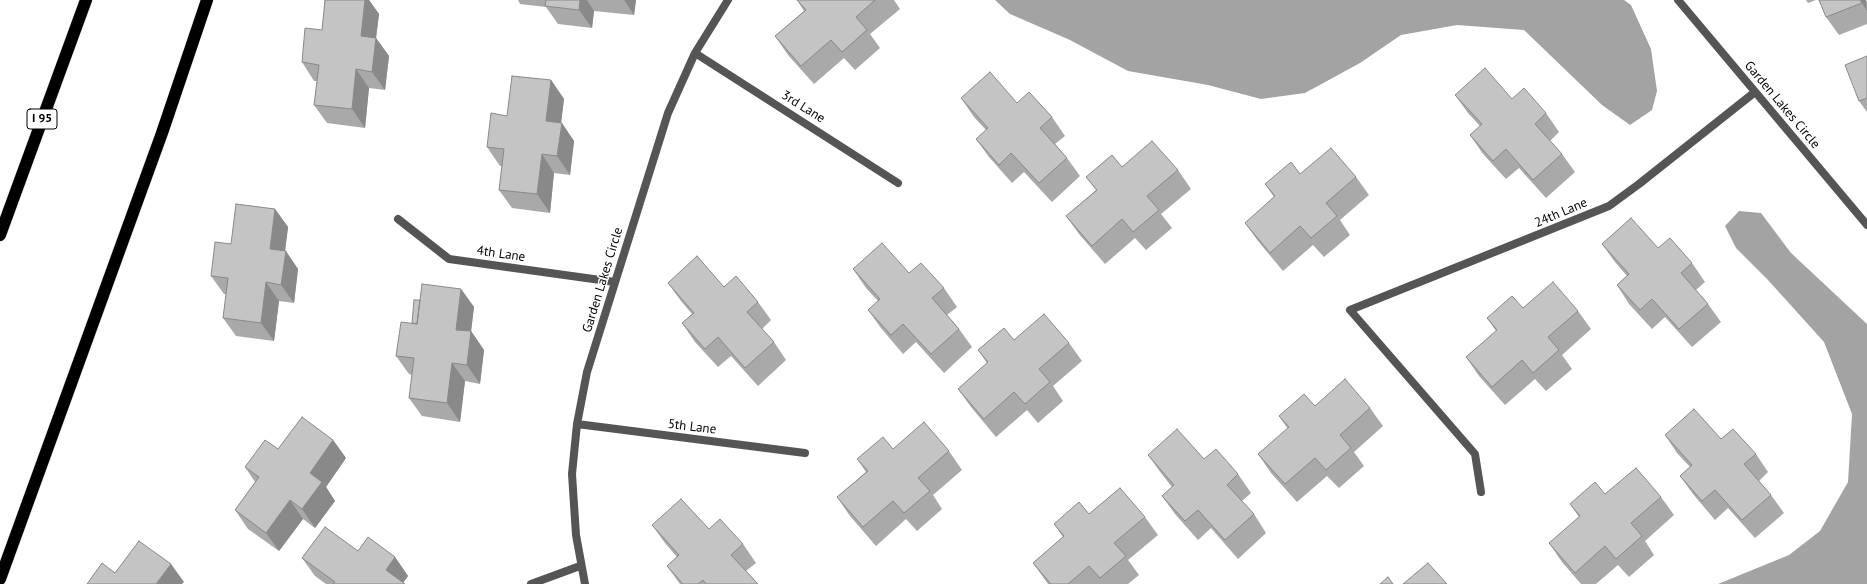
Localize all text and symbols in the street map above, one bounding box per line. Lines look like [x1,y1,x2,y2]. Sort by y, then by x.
street label: Garden Lakes Circle [1741,58,1823,152]
street label: 3rd Lane [778,88,828,126]
road number: I 95 [27,109,57,129]
street label: 24th Lane [1532,195,1590,231]
street label: Garden Lakes Circle [580,226,626,334]
street label: 4th Lane [476,243,526,265]
street label: 5th Lane [667,416,717,438]

